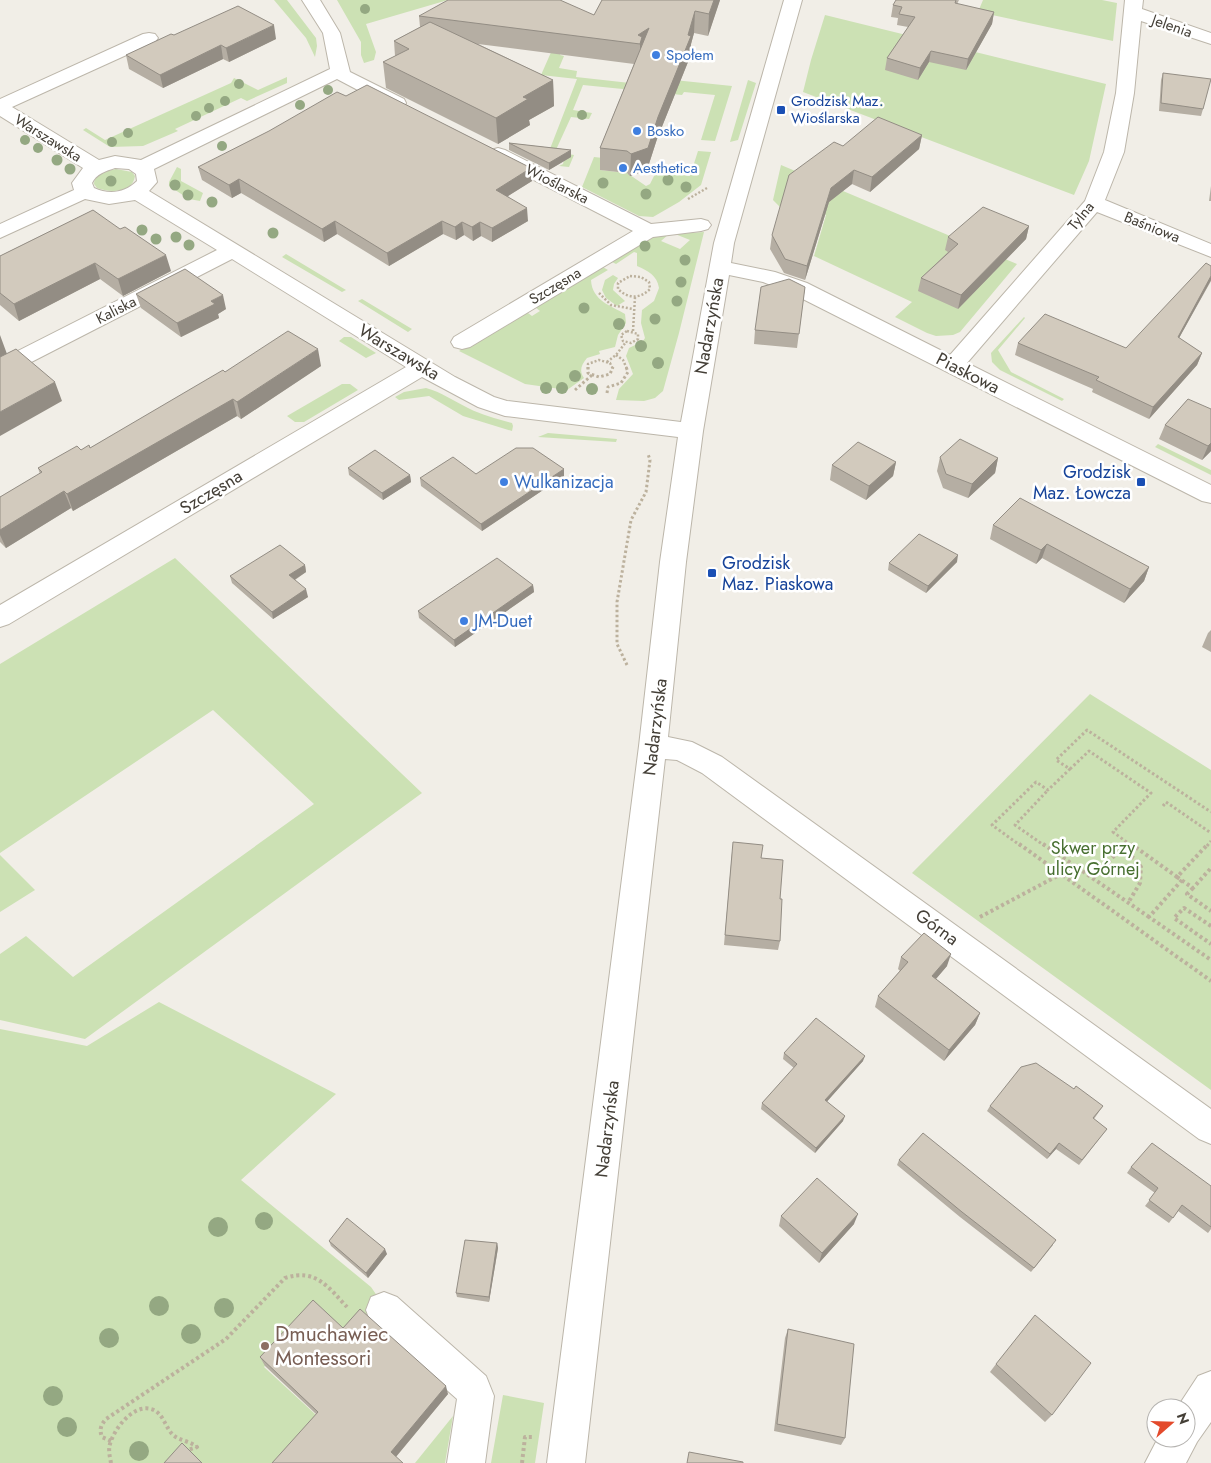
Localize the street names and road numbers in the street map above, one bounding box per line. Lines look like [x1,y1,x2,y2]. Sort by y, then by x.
street label: Jelenia [1147,8,1195,43]
street label: Warszawska [10,109,86,167]
street label: Wioślarska [521,159,593,209]
street label: Tylna [1062,197,1100,235]
street label: Baśniowa [1121,206,1183,248]
street label: Szczęsna [525,262,585,310]
street label: Nadarzyńska [688,275,730,377]
street label: Kaliska [92,290,140,330]
street label: Warszawska [353,317,445,387]
street label: Piaskowa [932,346,1004,400]
street label: Szczęsna [175,463,247,521]
street label: Nadarzyńska [636,677,674,777]
street label: Górna [910,902,964,952]
street label: Nadarzyńska [588,1079,626,1179]

